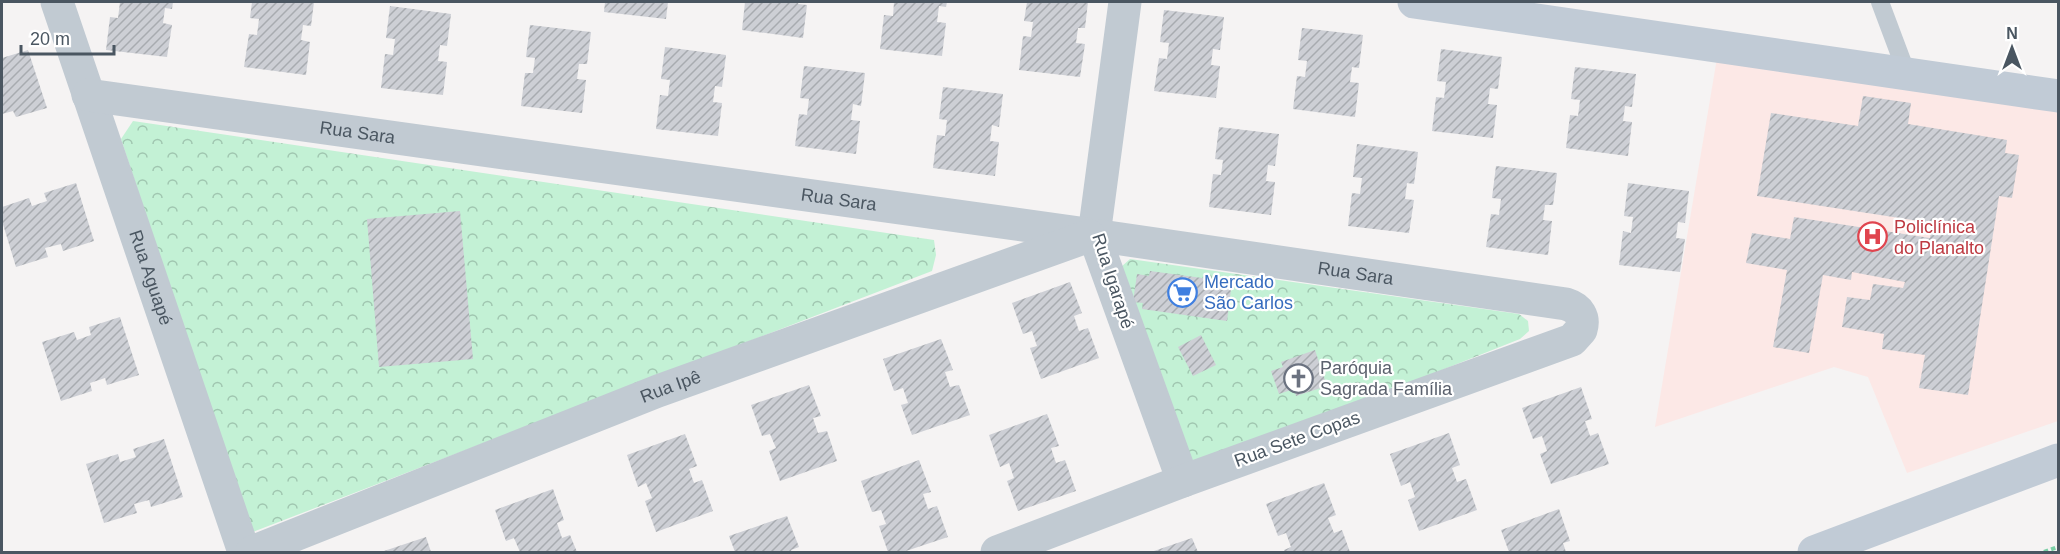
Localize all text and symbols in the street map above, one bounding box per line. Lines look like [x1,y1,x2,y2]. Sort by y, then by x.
scale bar [21,18,114,56]
north arrow [1982,18,2042,78]
text: N [2006,25,2018,42]
text: 20 m [30,29,70,49]
street label: Rua Sara [318,117,397,148]
street label: Rua Sara [800,184,879,215]
place label: Policlínica do Planalto [1894,217,1984,258]
hospital icon: Policlínica do Planalto [1857,221,1889,253]
street label: Rua Aguapé [125,227,176,328]
street label: Rua Igarapé [1088,231,1138,331]
street label: Rua Sara [1316,258,1396,289]
place label: Mercado São Carlos [1204,272,1293,313]
supermarket icon: Mercado São Carlos [1167,276,1199,308]
place label: Paróquia Sagrada Família [1320,358,1453,399]
church icon: Paróquia Sagrada Família [1283,362,1315,394]
street label: Rua Ipê [637,366,704,407]
street label: Rua Sete Copas [1232,407,1362,471]

